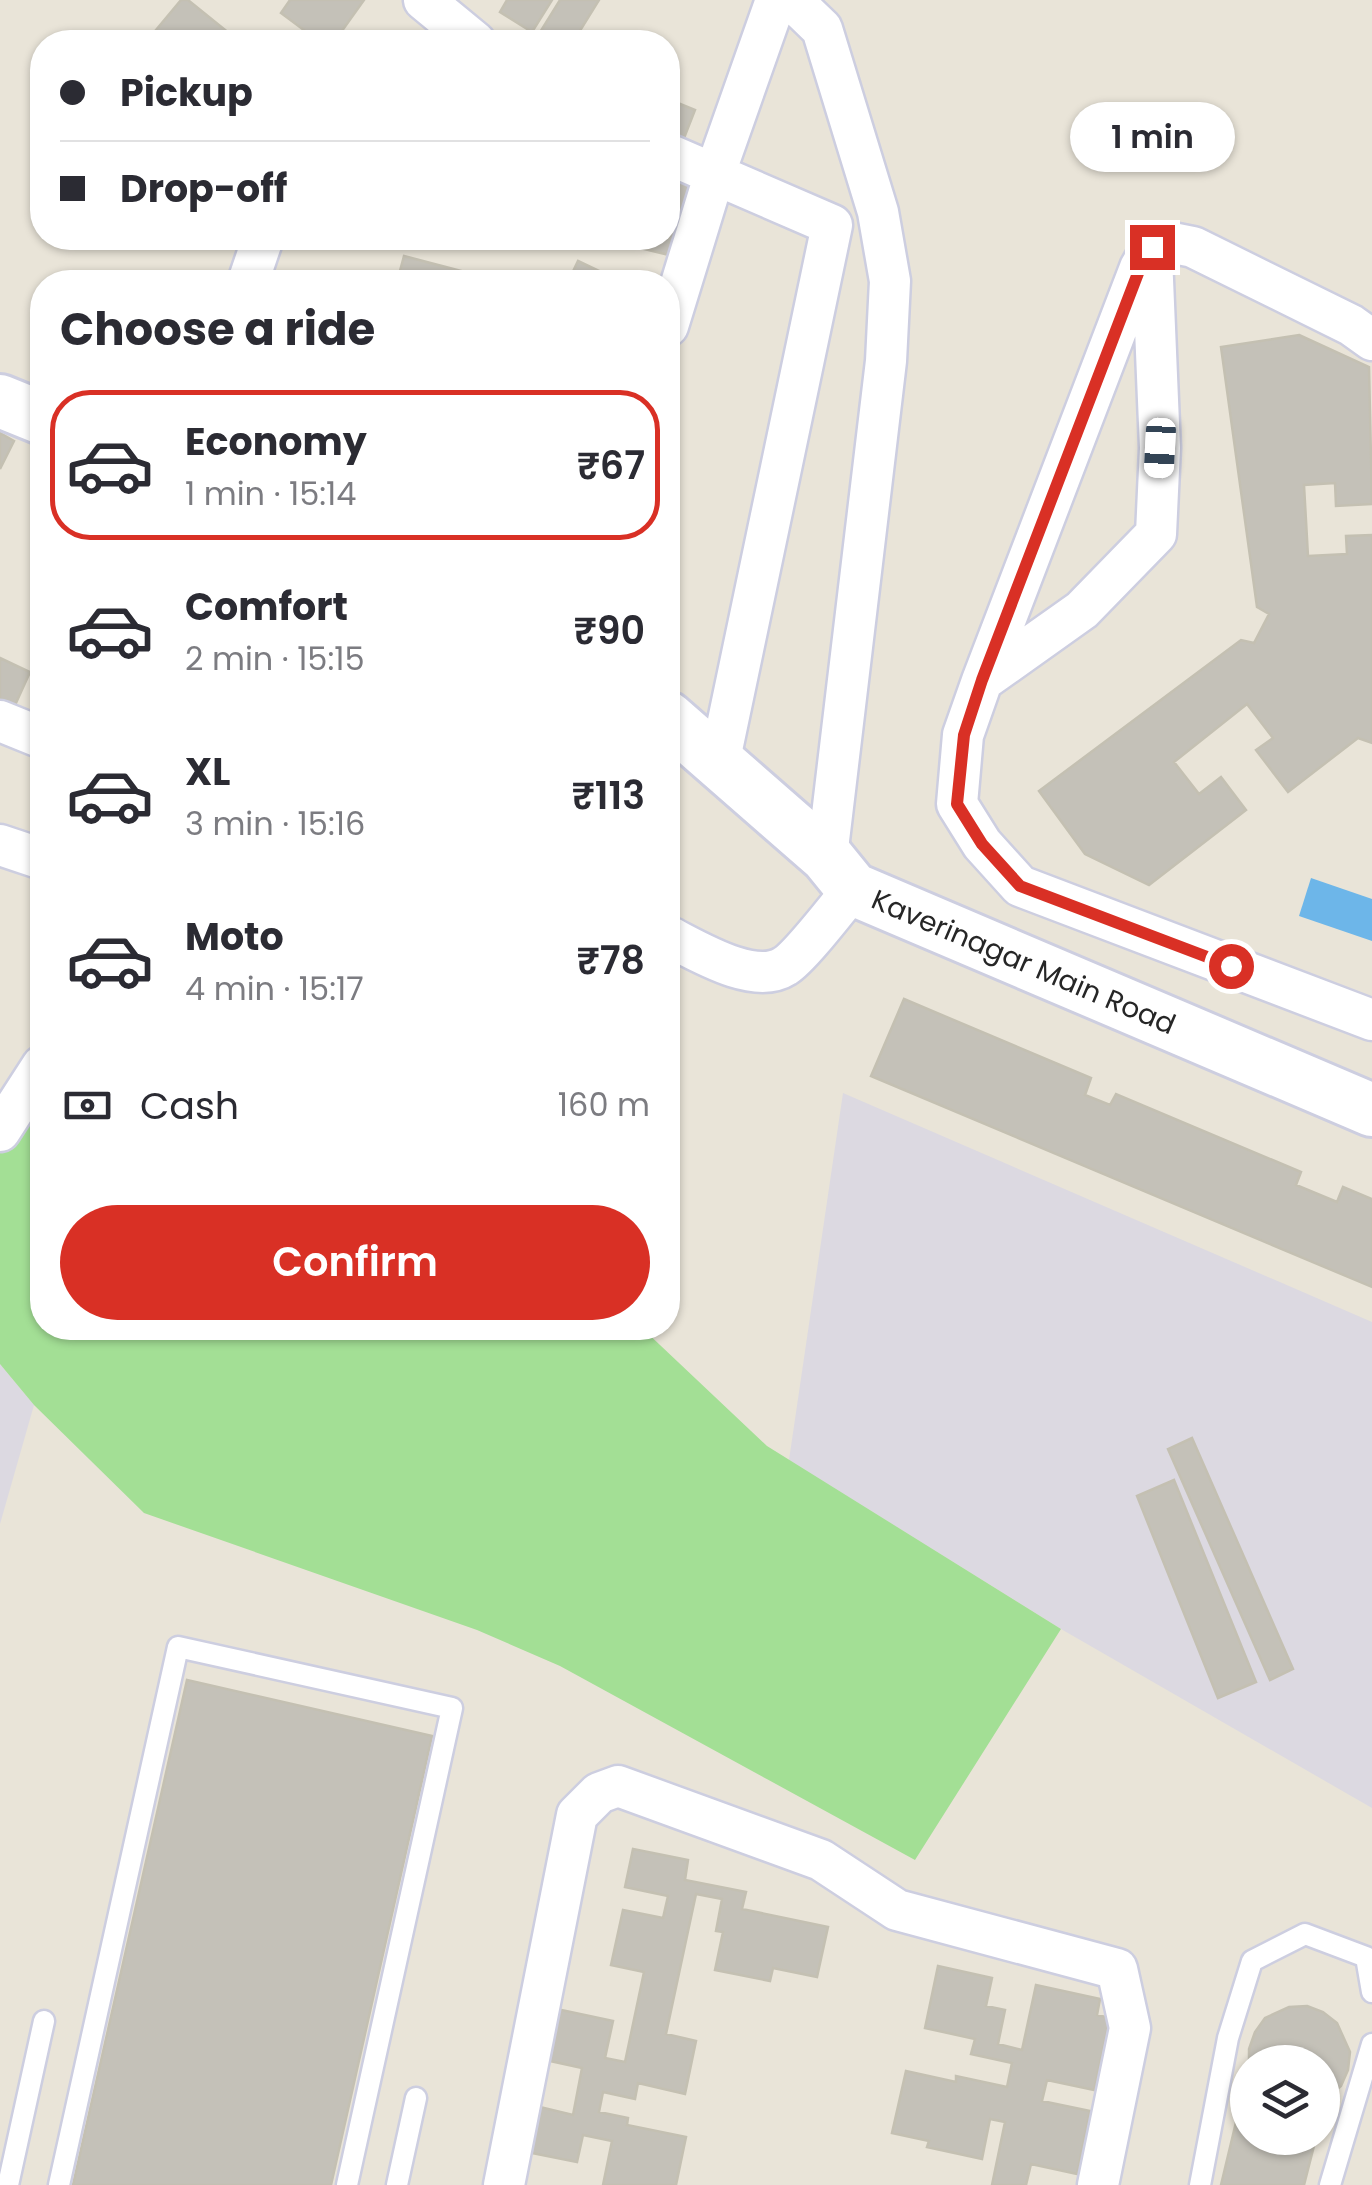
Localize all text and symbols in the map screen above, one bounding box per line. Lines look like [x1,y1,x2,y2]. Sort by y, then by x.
text: Pickup [120,66,253,119]
callout: 1 min [1070,102,1234,172]
text: 1 min [1111,114,1194,159]
text: Drop-off [120,162,288,215]
route end [1130,225,1175,270]
text: Choose a ride [60,298,375,361]
text: Economy [185,415,367,468]
car [1143,417,1177,479]
icon: car [65,420,155,510]
text: ₹67 [577,439,645,492]
text: 1 min · 15:14 [185,471,357,516]
text: Comfort [185,580,348,633]
icon: car [65,585,155,675]
text: ₹90 [573,604,645,657]
text: 2 min · 15:15 [185,636,365,681]
text: XL [185,745,230,798]
icon: car [65,750,155,840]
text: ₹113 [572,769,645,822]
text: 3 min · 15:16 [185,801,365,846]
street label: Kaverinagar Main Road [865,880,1182,1044]
text: Moto [185,910,284,963]
icon: car [65,915,155,1005]
text: ₹78 [577,934,645,987]
route start [1209,944,1254,989]
text: 4 min · 15:17 [185,966,364,1011]
icon: cash [60,1078,115,1133]
text: Cash [140,1079,239,1132]
text: 160 m [558,1082,650,1127]
button: Confirm [60,1205,650,1320]
map controls [1230,2045,1340,2155]
button: layers [1230,2045,1340,2155]

